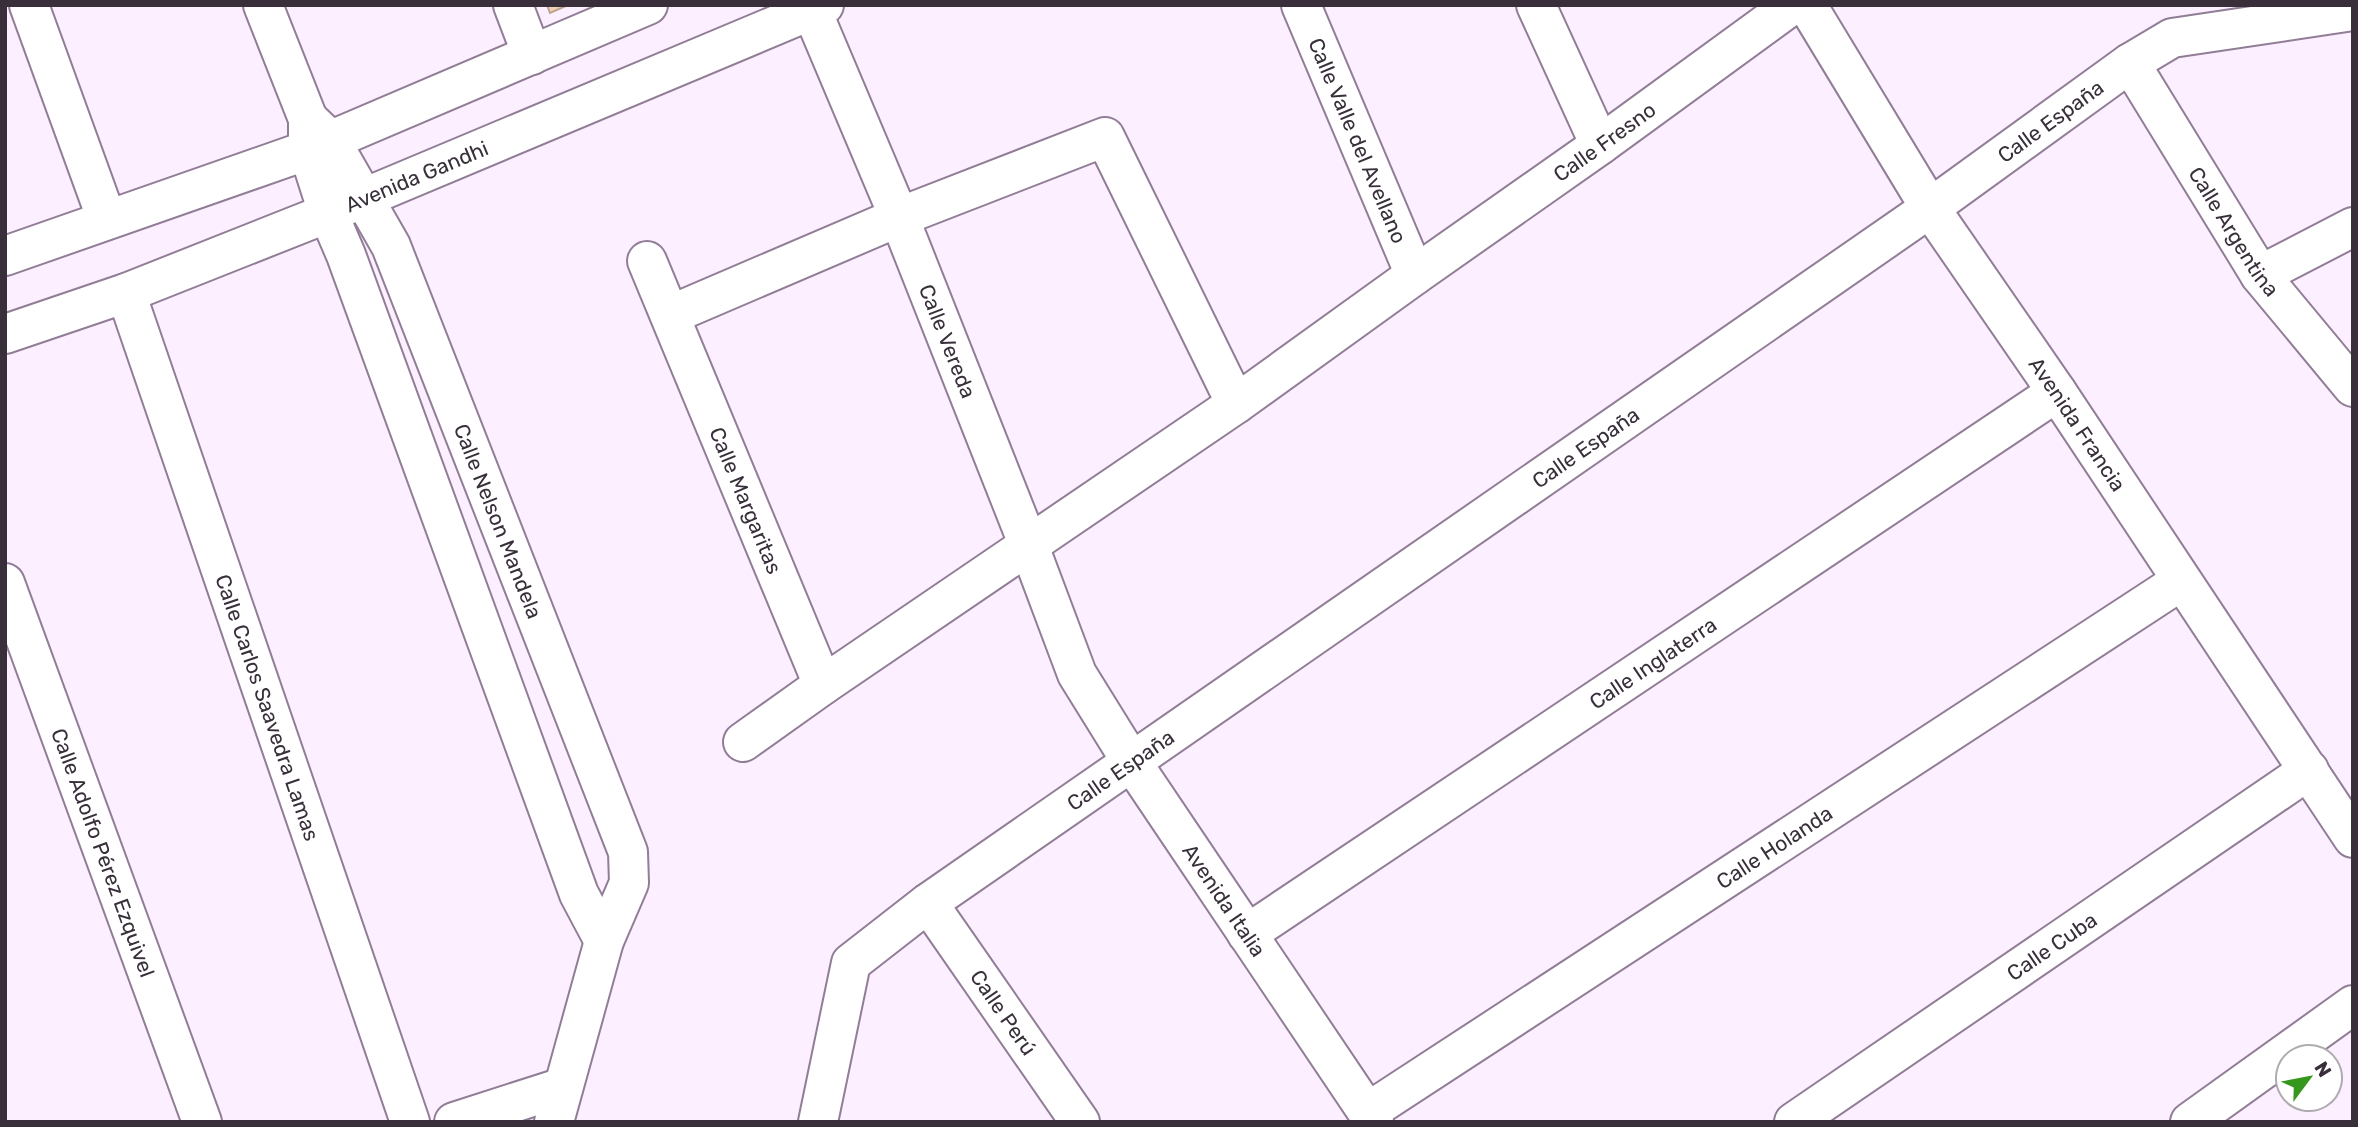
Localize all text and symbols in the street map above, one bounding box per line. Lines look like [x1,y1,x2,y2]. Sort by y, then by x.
street label: Calle Valle del Avellano [1304,34,1413,247]
street label: Calle España [1992,74,2108,168]
street label: Calle Fresno [1548,96,1660,187]
street label: Avenida Gandhi [341,135,492,217]
street label: Calle Argentina [2184,162,2285,301]
street label: Calle Vereda [914,281,982,402]
street label: Avenida Francia [2024,352,2132,496]
street label: Calle España [1527,401,1644,493]
street label: Calle Nelson Mandela [449,420,548,622]
street label: Calle Margaritas [705,423,788,577]
street label: Calle Carlos Saavedra Lamas [211,571,325,844]
street label: Calle Inglaterra [1584,611,1721,714]
street label: Calle España [1062,724,1179,815]
street label: Calle Adolfo Pérez Ezquivel [47,725,160,980]
street label: Calle Holanda [1711,800,1837,894]
street label: Avenida Italia [1178,839,1271,961]
street label: Calle Cuba [2002,906,2101,985]
street label: Calle Perú [965,965,1042,1060]
north arrow [2274,1043,2344,1113]
text: N [2310,1057,2336,1081]

